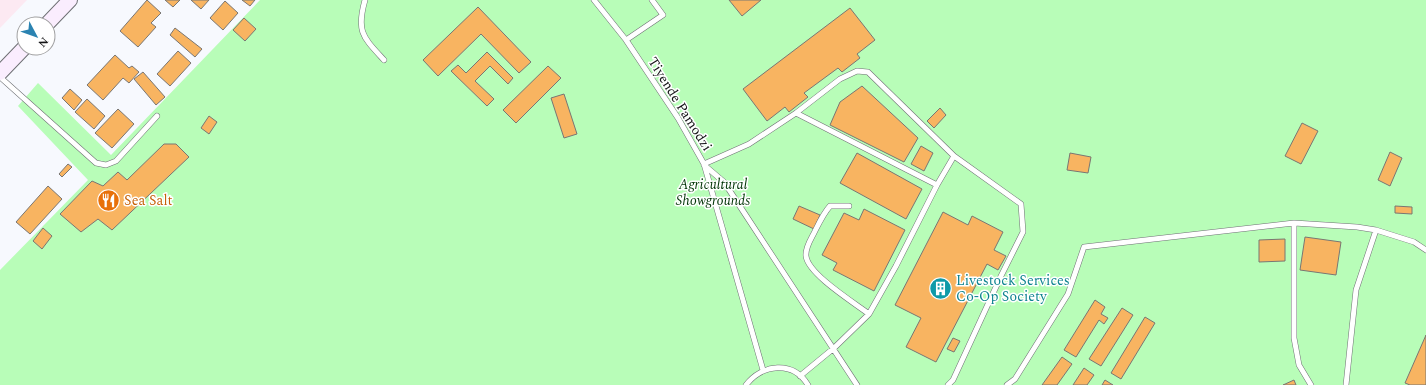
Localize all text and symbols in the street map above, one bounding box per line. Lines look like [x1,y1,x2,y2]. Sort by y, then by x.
north arrow [16,16,56,56]
text: N [34,33,53,51]
street label: Tiyende Pamodzi [643,53,717,155]
park label: Agricultural Showgrounds [676,174,750,211]
restaurant icon: Sea Salt [96,187,122,213]
place label: Sea Salt [124,190,173,211]
place label: Livestock Services Co-Op Society [956,270,1070,307]
building icon: Livestock Services Co-Op Society [927,275,953,301]

